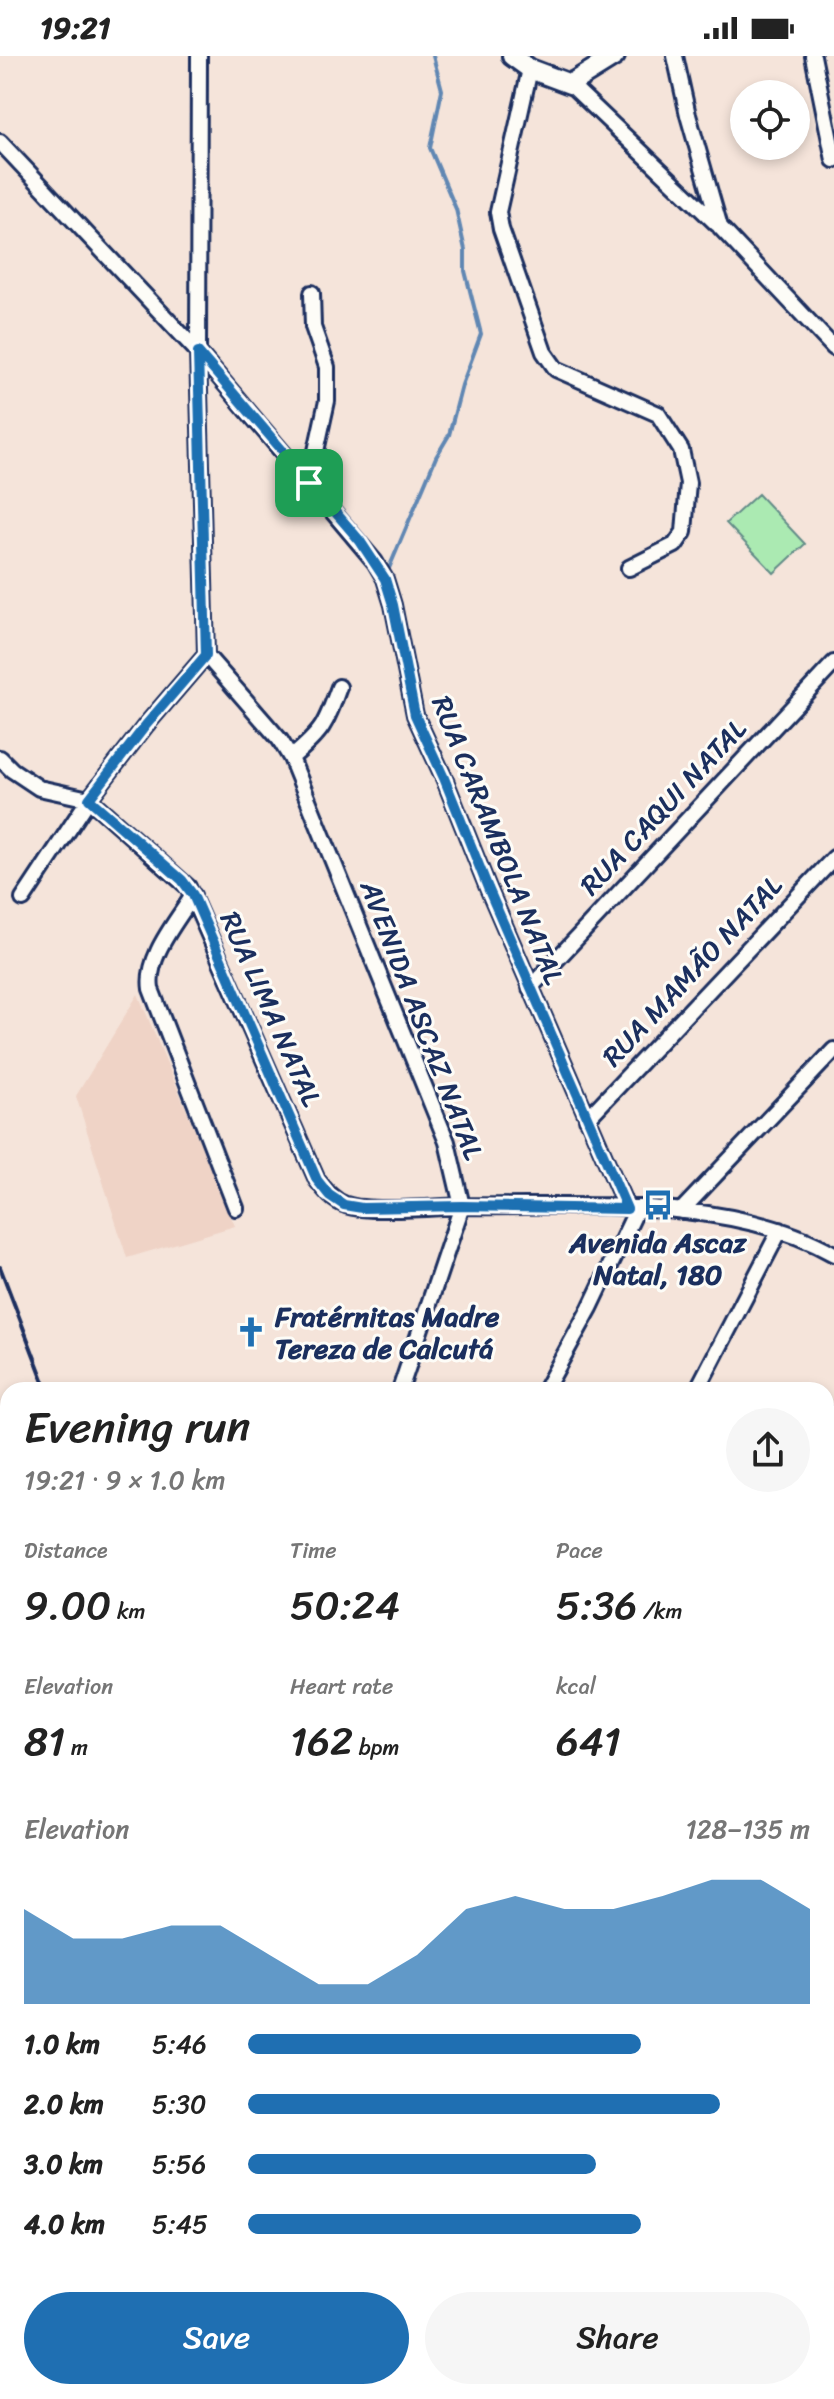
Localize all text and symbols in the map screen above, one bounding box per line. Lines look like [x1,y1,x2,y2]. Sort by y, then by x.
text: 19:21 [40,1,111,55]
map controls [730,80,810,160]
button: locate [730,80,810,160]
pin [275,449,343,517]
icon: arrive [287,461,331,505]
street label: RUA CARAMBOLA NATAL [418,688,578,992]
street label: RUA CAQUI NATAL [567,707,759,907]
street label: RUA MAMÃO NATAL [589,863,795,1079]
street label: AVENIDA ASCAZ NATAL [346,872,498,1167]
street label: RUA LIMA NATAL [206,903,336,1115]
bus stop icon: Avenida Ascaz Natal, 180 [641,1188,675,1222]
place label: Avenida Ascaz Natal, 180 [568,1218,747,1299]
place label: Fratérnitas Madre Tereza de Calcutá [274,1292,500,1373]
church icon: Fratérnitas Madre Tereza de Calcutá [234,1315,268,1349]
text: Evening run [24,1388,250,1466]
button: share [726,1408,810,1492]
text: 19:21 · 9 × 1.0 km [24,1457,226,1503]
text: Distance [24,1531,108,1570]
text: Time [290,1531,337,1570]
text: Pace [556,1531,603,1570]
text: 9.00 [24,1570,111,1641]
text: 50:24 [290,1570,400,1641]
text: 5:36 [556,1570,637,1641]
text: km [111,1592,146,1631]
text: /km [637,1592,682,1631]
text: Elevation [24,1667,113,1706]
text: Heart rate [290,1667,393,1706]
text: kcal [556,1667,596,1706]
text: 81 [24,1706,65,1777]
text: 162 [290,1706,353,1777]
text: 641 [556,1706,621,1777]
text: m [65,1728,88,1767]
text: bpm [353,1728,399,1767]
text: Elevation [24,1806,129,1852]
text: 128–135 m [685,1806,810,1852]
text: 1.0 km [24,2021,100,2067]
text: 5:46 [152,2021,207,2067]
text: 2.0 km [24,2081,104,2127]
text: 5:30 [152,2081,206,2127]
text: 3.0 km [24,2141,103,2187]
text: 5:56 [152,2141,206,2187]
text: 4.0 km [24,2201,105,2247]
text: 5:45 [152,2201,208,2247]
button: Save [24,2292,409,2384]
button: Share [425,2292,810,2384]

